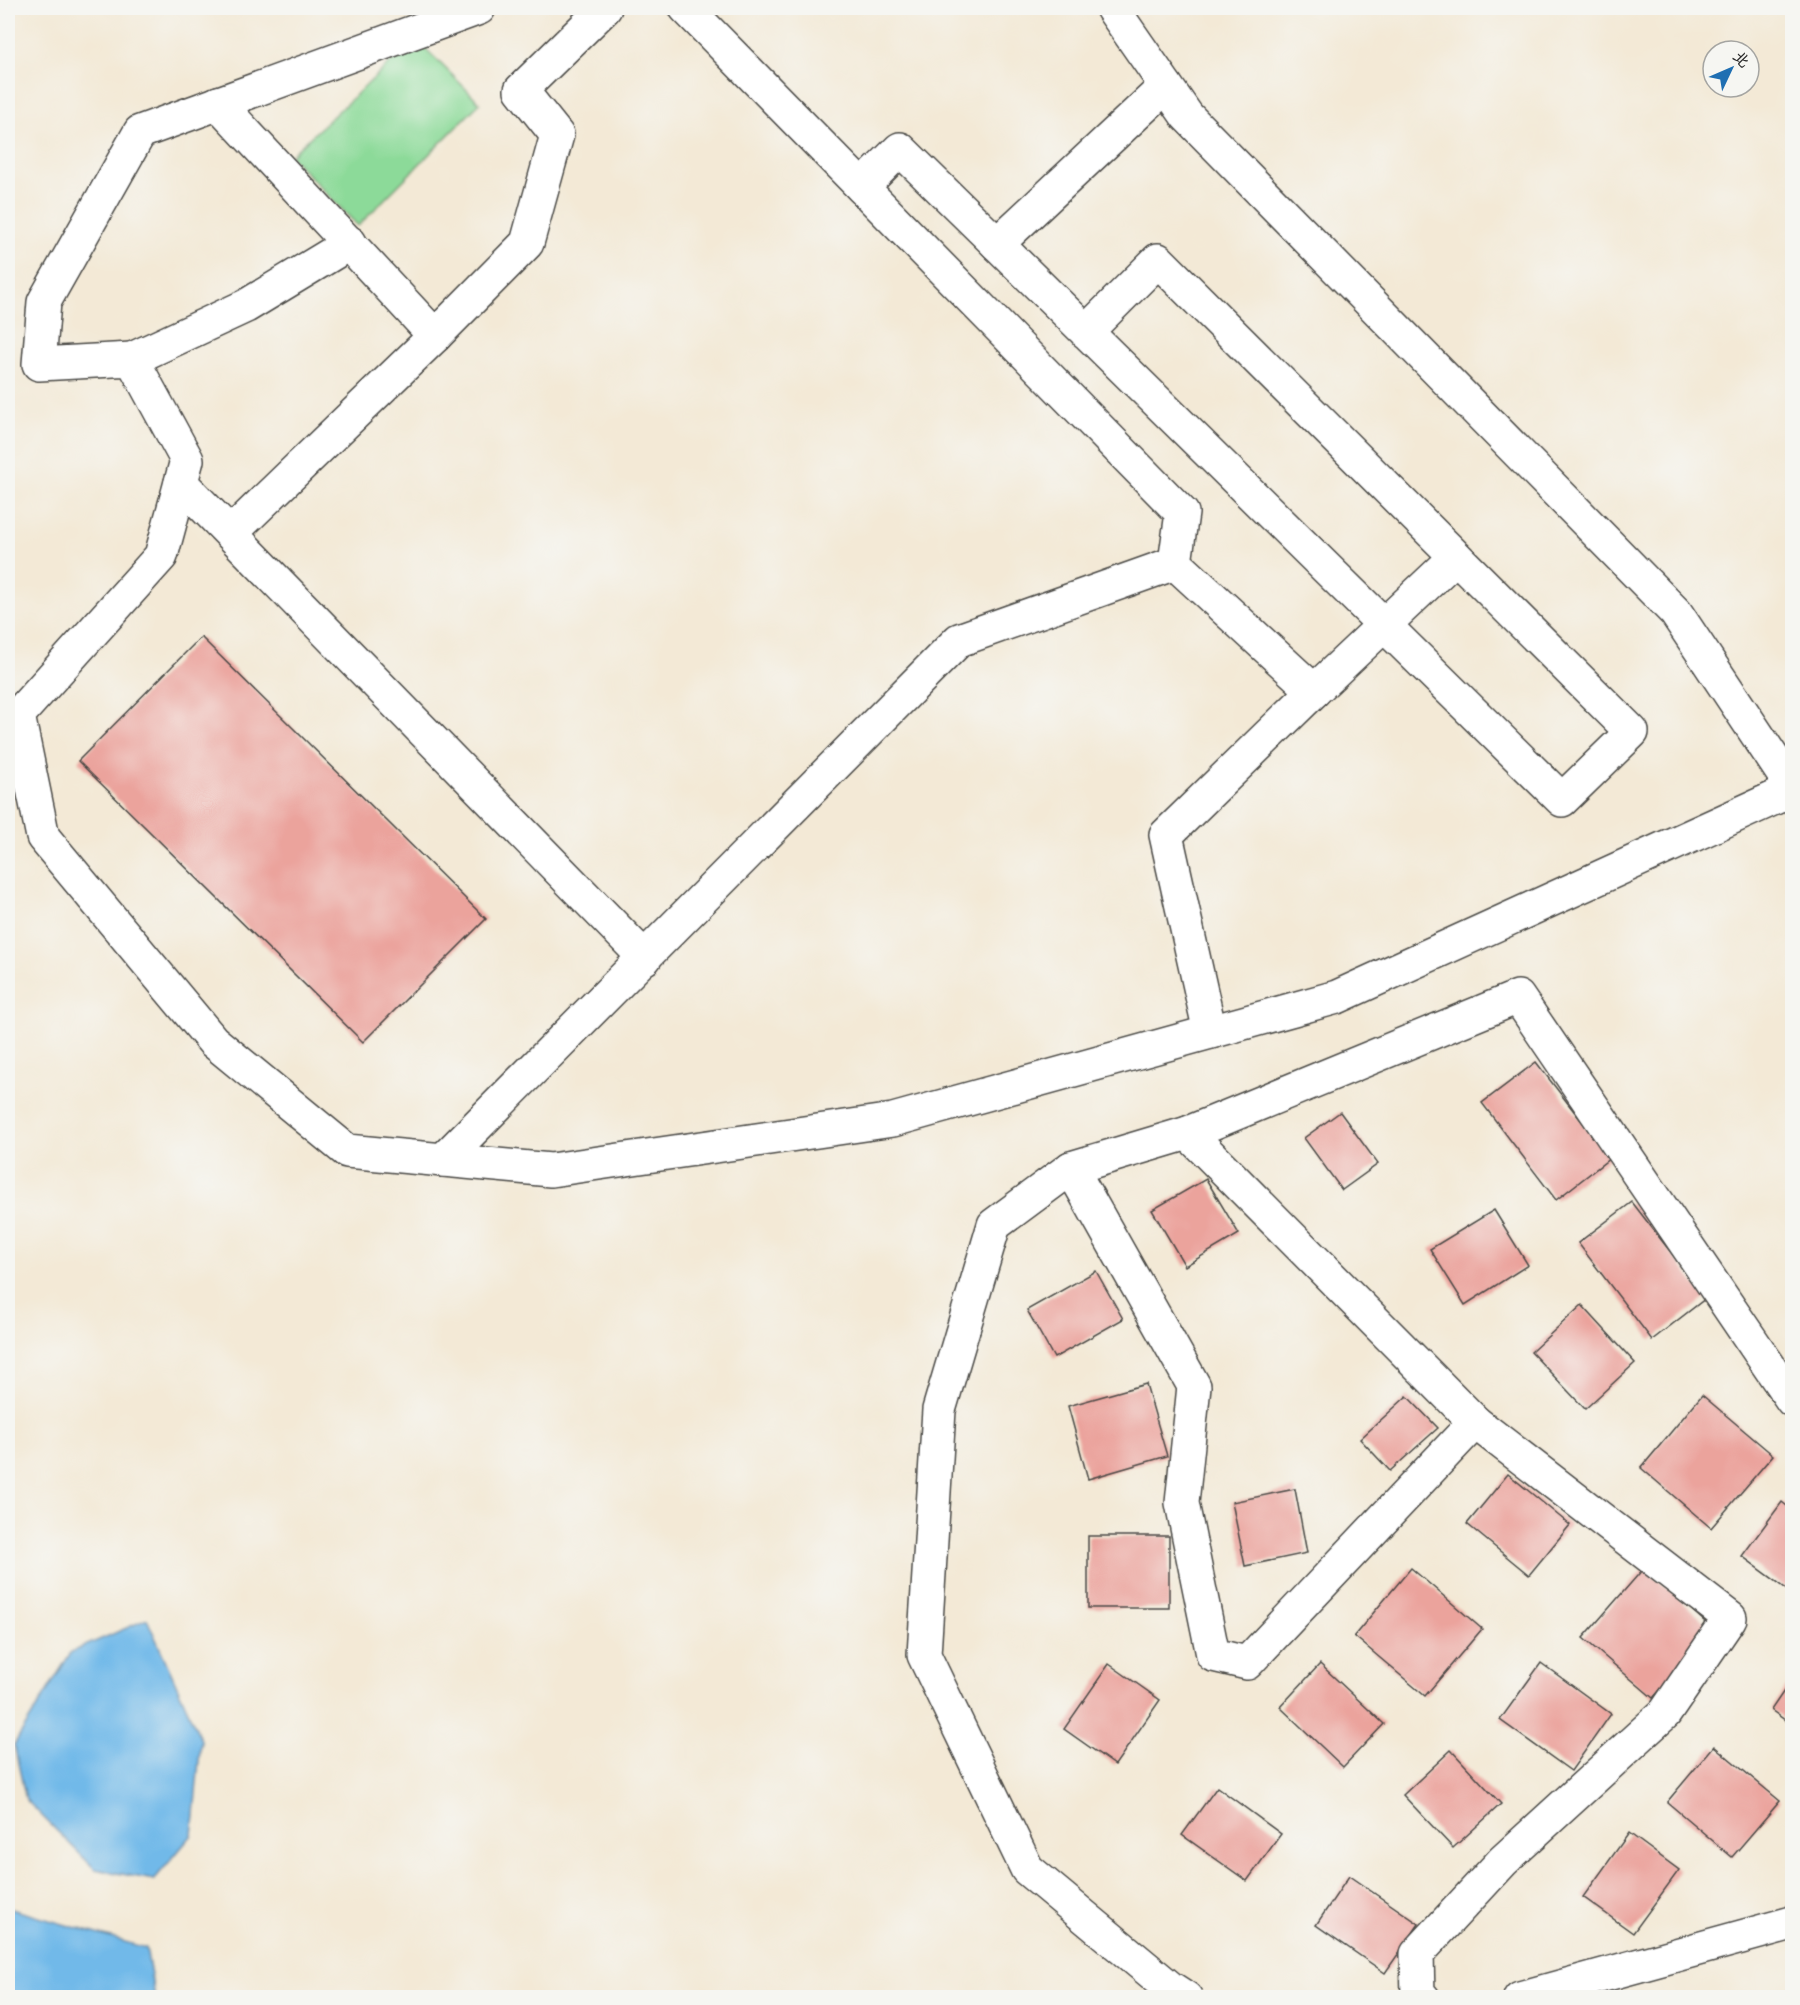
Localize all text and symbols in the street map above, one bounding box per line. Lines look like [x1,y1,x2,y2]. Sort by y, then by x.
north arrow [1701,39,1761,99]
text: 北 [1728,46,1755,73]

